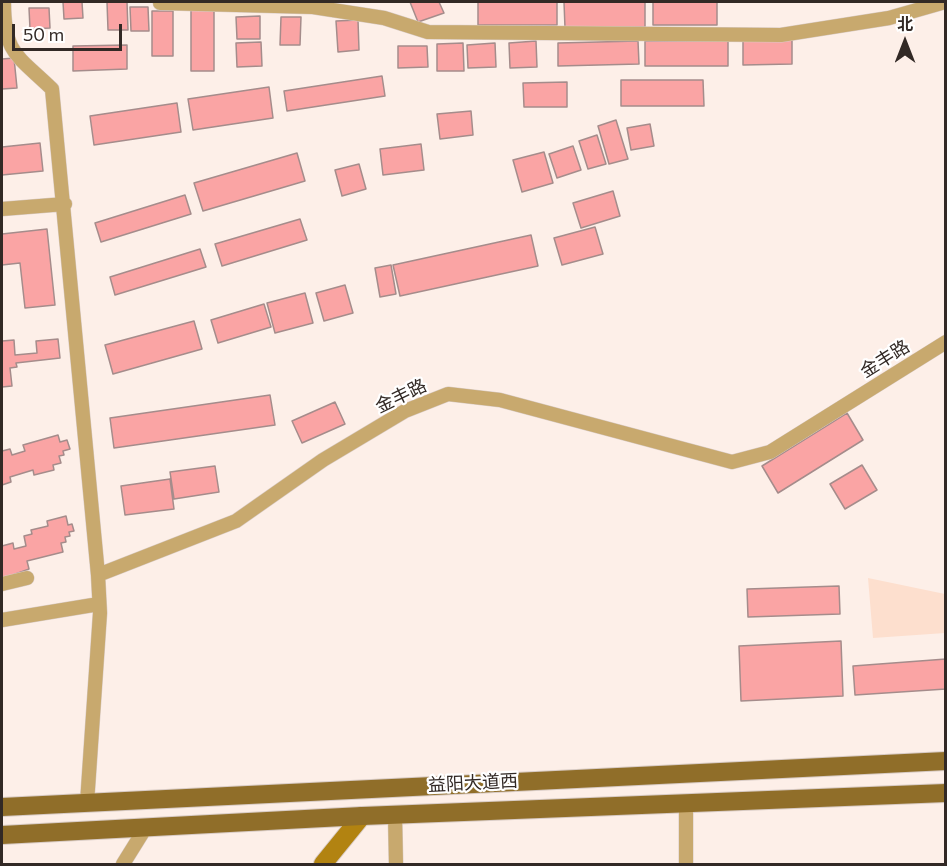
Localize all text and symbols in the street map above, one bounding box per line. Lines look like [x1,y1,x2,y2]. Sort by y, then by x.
scale bar [15,12,124,50]
north arrow [875,12,935,72]
text: 北 [897,14,913,33]
text: 50 m [23,23,64,45]
street label: 金丰路 [856,336,914,382]
street label: 金丰路 [372,374,430,418]
street label: 益阳大道西 [427,770,519,796]

